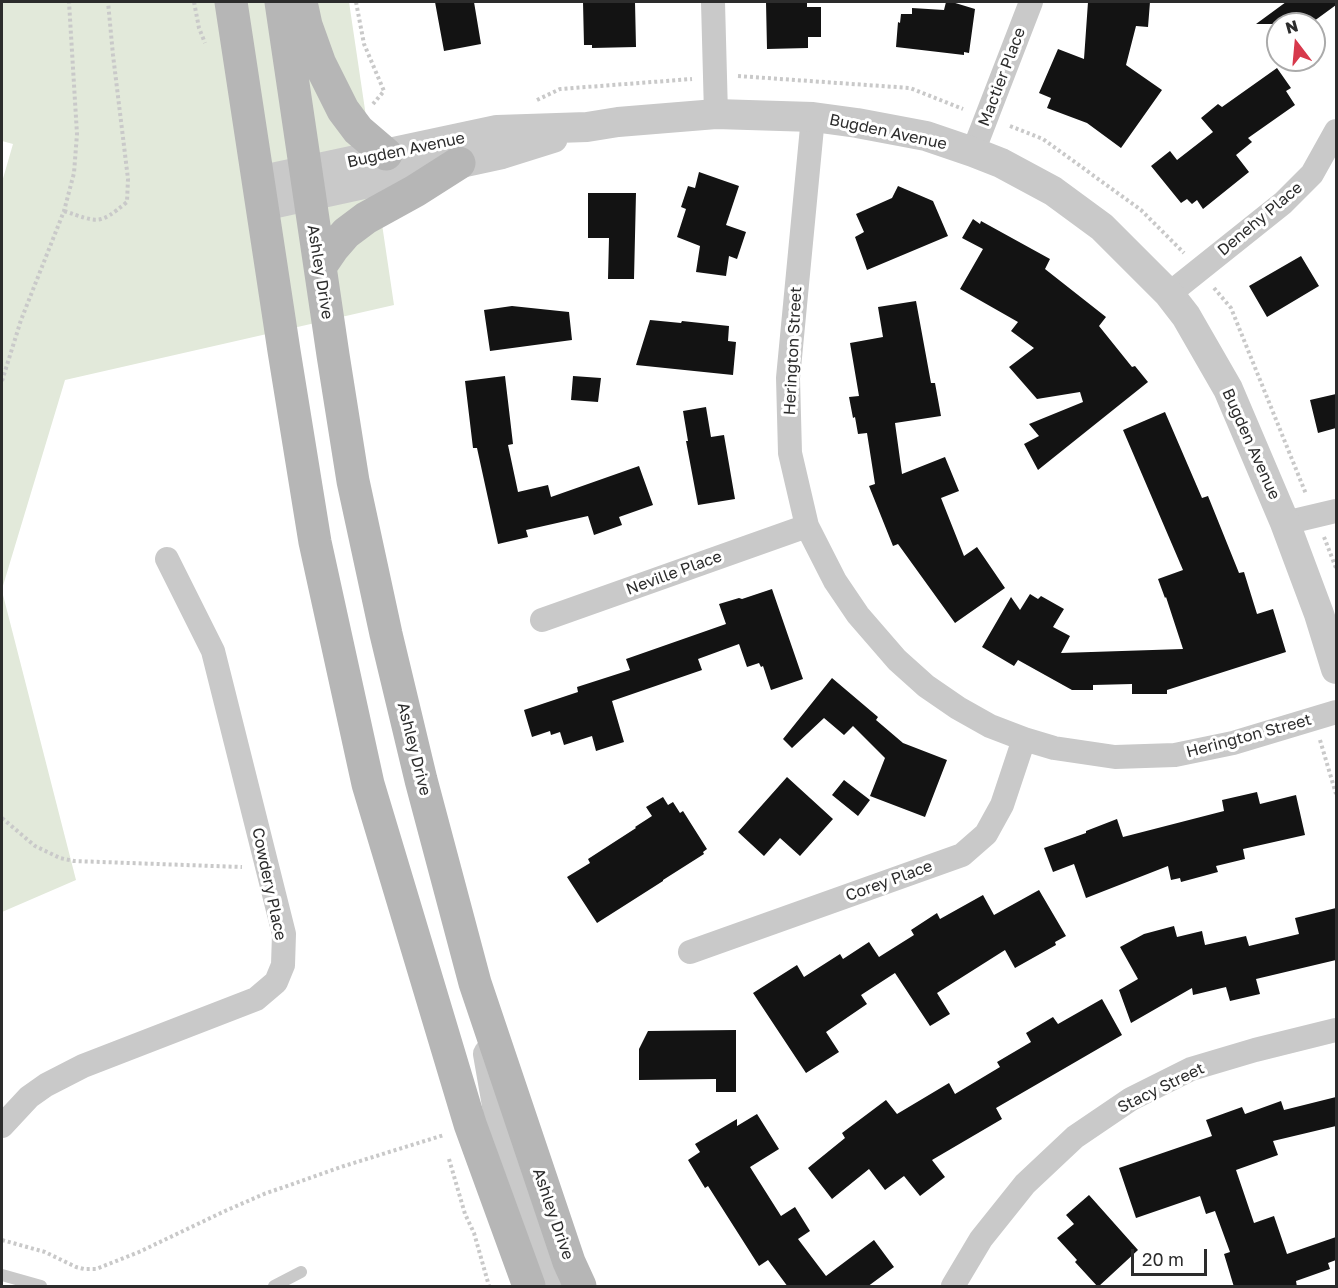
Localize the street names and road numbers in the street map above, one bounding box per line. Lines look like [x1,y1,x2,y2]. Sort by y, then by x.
street label: Mactier Place [974,25,1030,129]
street label: Bugden Avenue [827,110,949,154]
street label: Bugden Avenue [345,128,467,172]
street label: Denehy Place [1214,178,1306,260]
street label: Ashley Drive [303,223,337,321]
street label: Herington Street [780,286,806,416]
street label: Bugden Avenue [1218,385,1284,503]
street label: Neville Place [624,547,724,599]
street label: Ashley Drive [393,700,435,798]
street label: Herington Street [1184,710,1314,762]
street label: Cowdery Place [248,826,290,942]
street label: Corey Place [843,856,935,906]
street label: Stacy Street [1115,1059,1207,1117]
street label: Ashley Drive [528,1166,578,1262]

